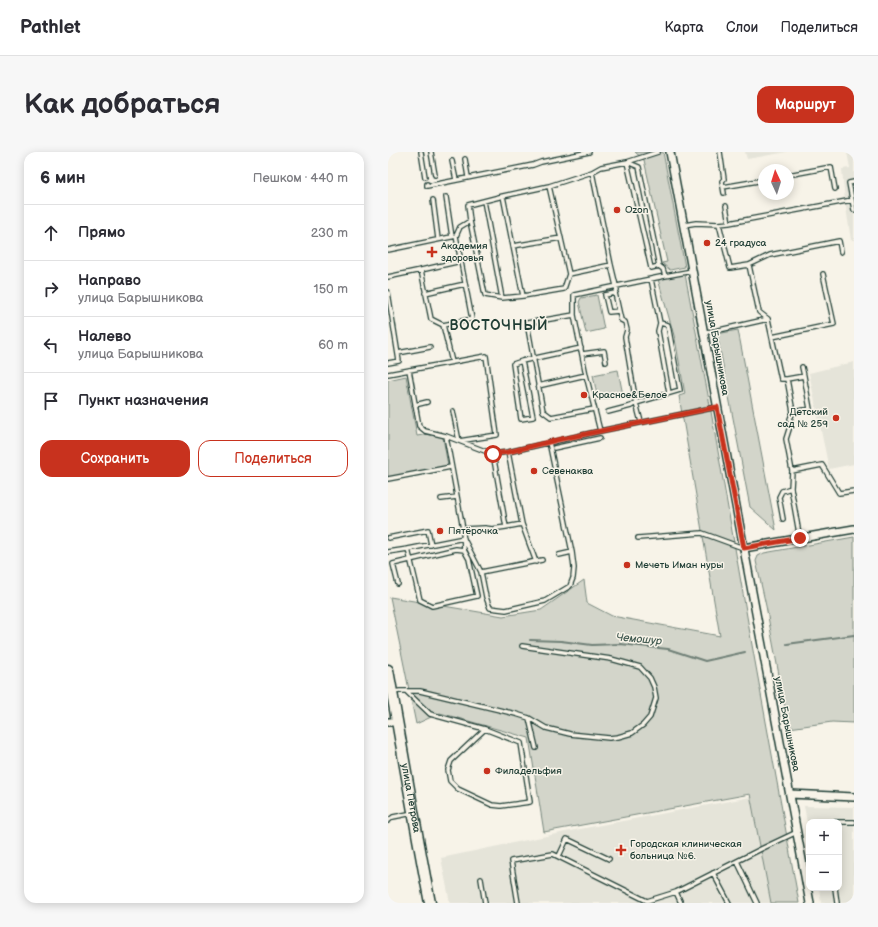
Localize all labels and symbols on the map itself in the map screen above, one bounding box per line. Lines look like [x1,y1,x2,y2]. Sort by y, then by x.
north arrow [758,164,794,200]
place label: Ozon [625,204,649,216]
marker: Ozon [612,205,622,215]
place label: 24 градуса [715,237,767,249]
marker: 24 градуса [702,238,712,248]
place label: Академия здоровья [440,240,488,264]
marker: Академия здоровья [426,246,438,258]
street label: улица Барышникова [703,299,731,397]
district label: ВОСТОЧНЫЙ [449,315,549,334]
place label: Красное&Белое [592,389,667,401]
marker: Красное&Белое [579,390,589,400]
place label: Детский сад № 259 [778,406,828,430]
marker: Детский сад № 259 [831,413,841,423]
route start [484,445,502,463]
place label: Севенаква [542,465,593,477]
marker: Севенаква [529,466,539,476]
place label: Пятёрочка [448,525,498,537]
marker: Пятёрочка [435,526,445,536]
route end [791,529,809,547]
place label: Мечеть Иман нуры [635,559,723,571]
marker: Мечеть Иман нуры [622,560,632,570]
water label: Чемошур [615,631,663,647]
street label: улица Барышникова [772,675,802,773]
street label: улица Петрова [399,762,423,834]
place label: Филадельфия [495,765,562,777]
marker: Филадельфия [482,766,492,776]
place label: Городская клиническая больница №6. [630,838,742,862]
marker: Городская клиническая больница №6. [615,844,627,856]

